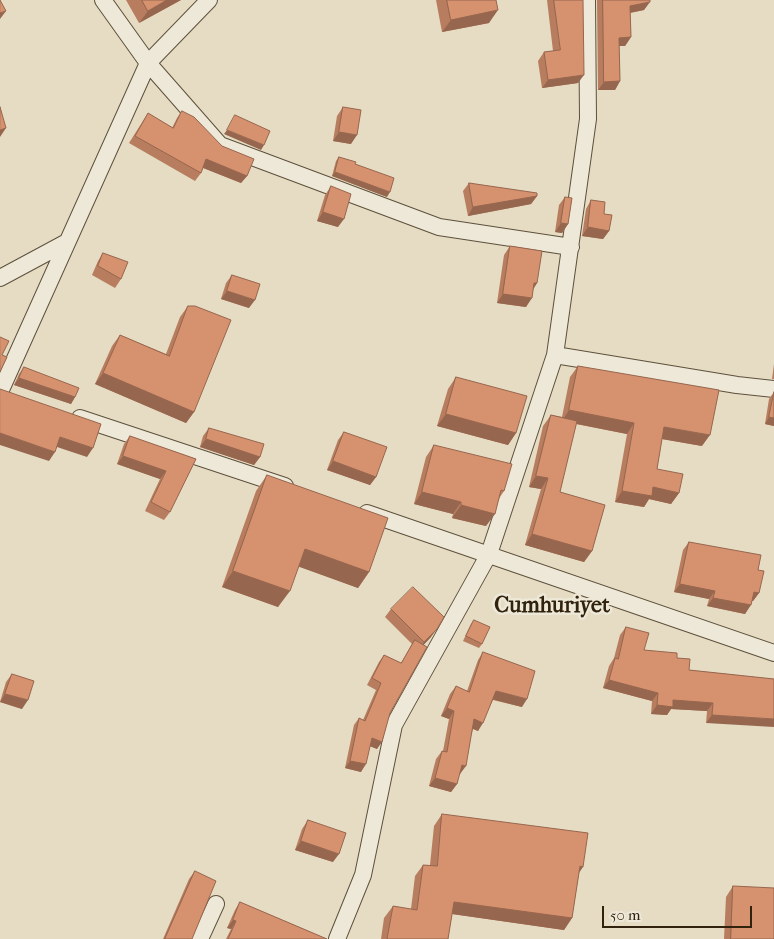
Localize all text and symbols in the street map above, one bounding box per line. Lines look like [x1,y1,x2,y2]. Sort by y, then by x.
district label: Cumhuriyet [494,594,610,620]
scale bar [604,896,754,928]
text: 50 m [610,906,640,924]

